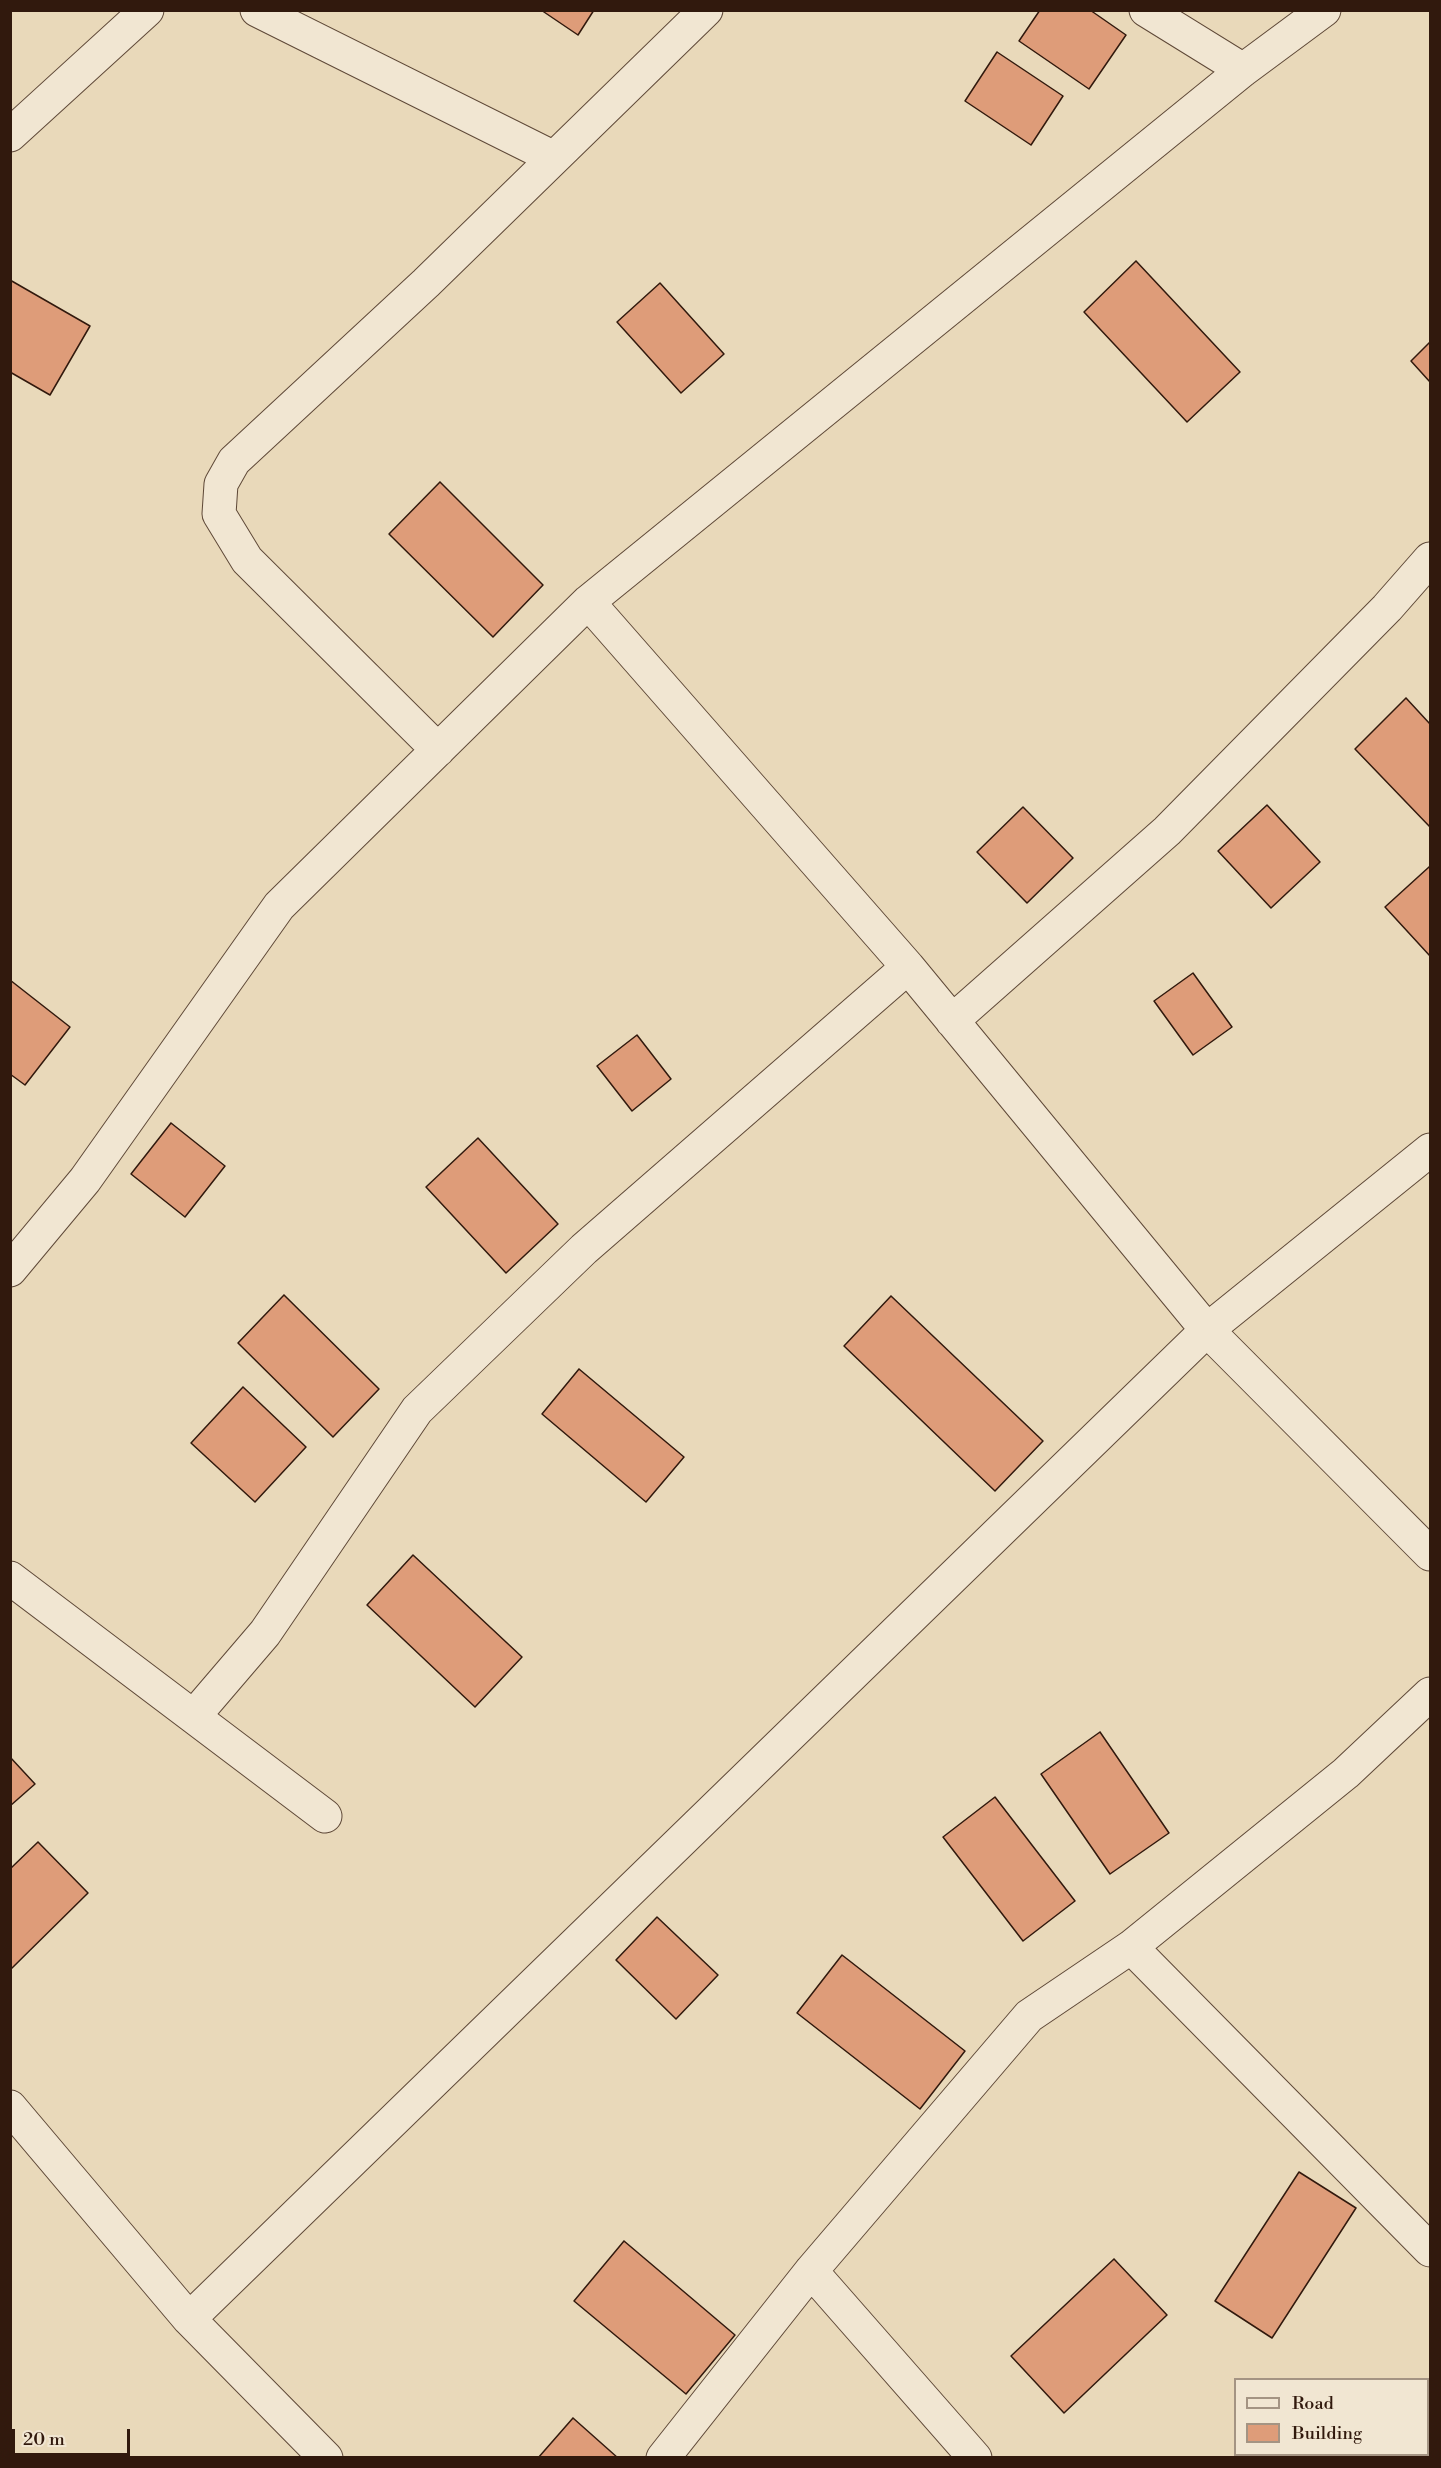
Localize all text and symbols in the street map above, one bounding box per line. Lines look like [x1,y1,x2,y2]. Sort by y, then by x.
legend [1234,2378,1429,2456]
text: Road [1292,2392,1334,2415]
scale bar [15,2417,134,2455]
text: Building [1292,2422,1362,2445]
text: 20 m [23,2428,65,2451]

